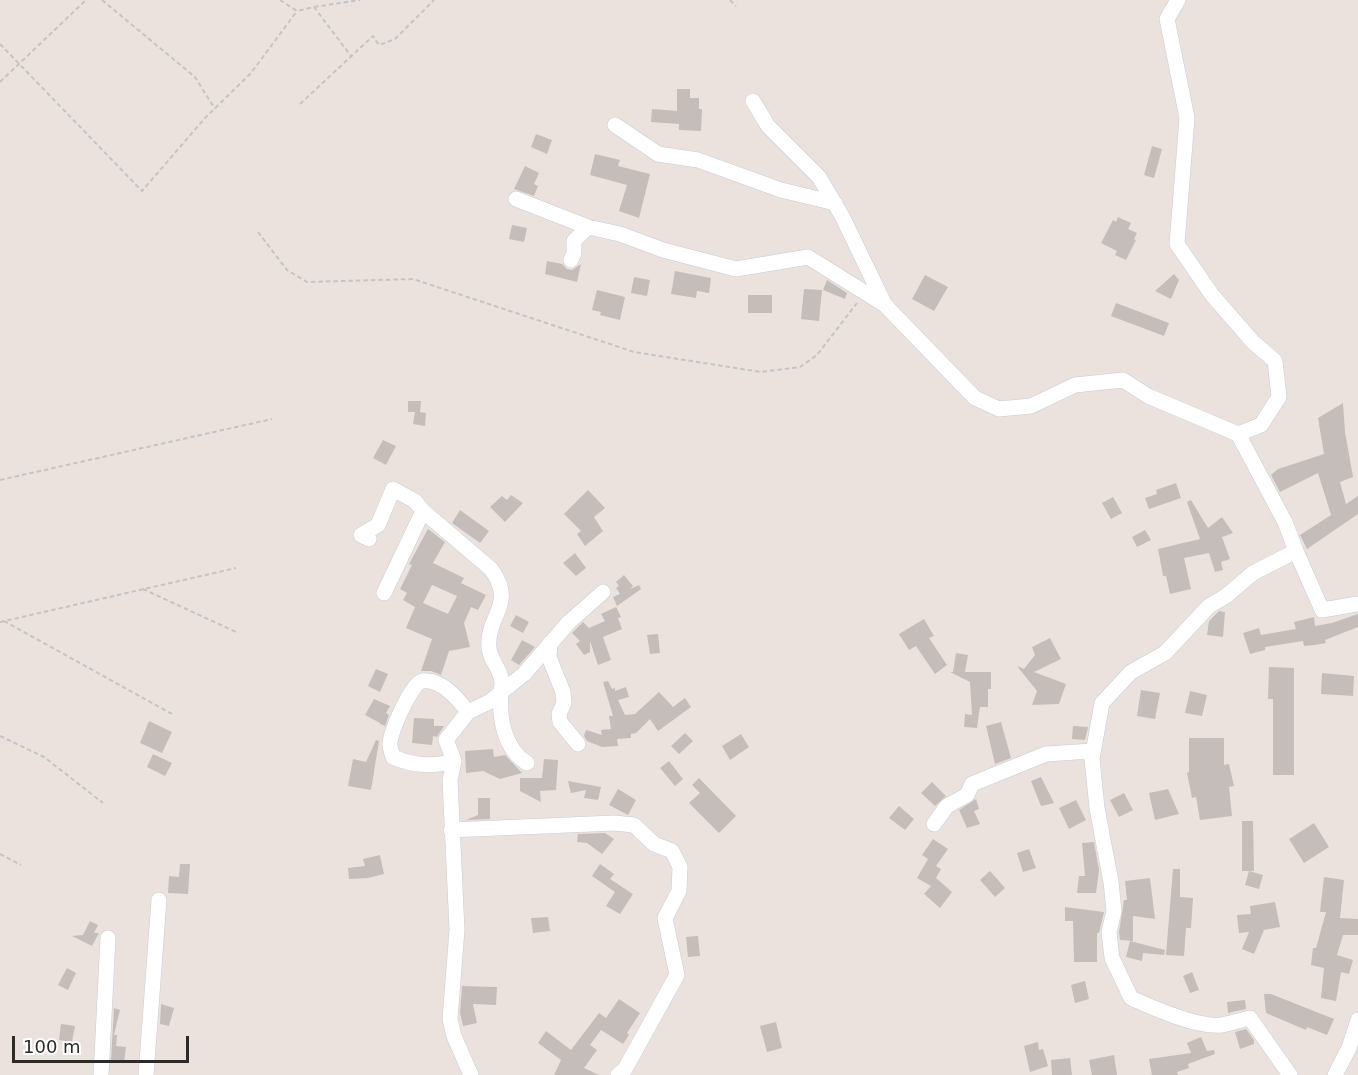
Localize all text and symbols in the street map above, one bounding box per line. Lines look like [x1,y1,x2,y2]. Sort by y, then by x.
scale bar [15,1024,192,1062]
text: 100 m [23,1036,81,1057]

